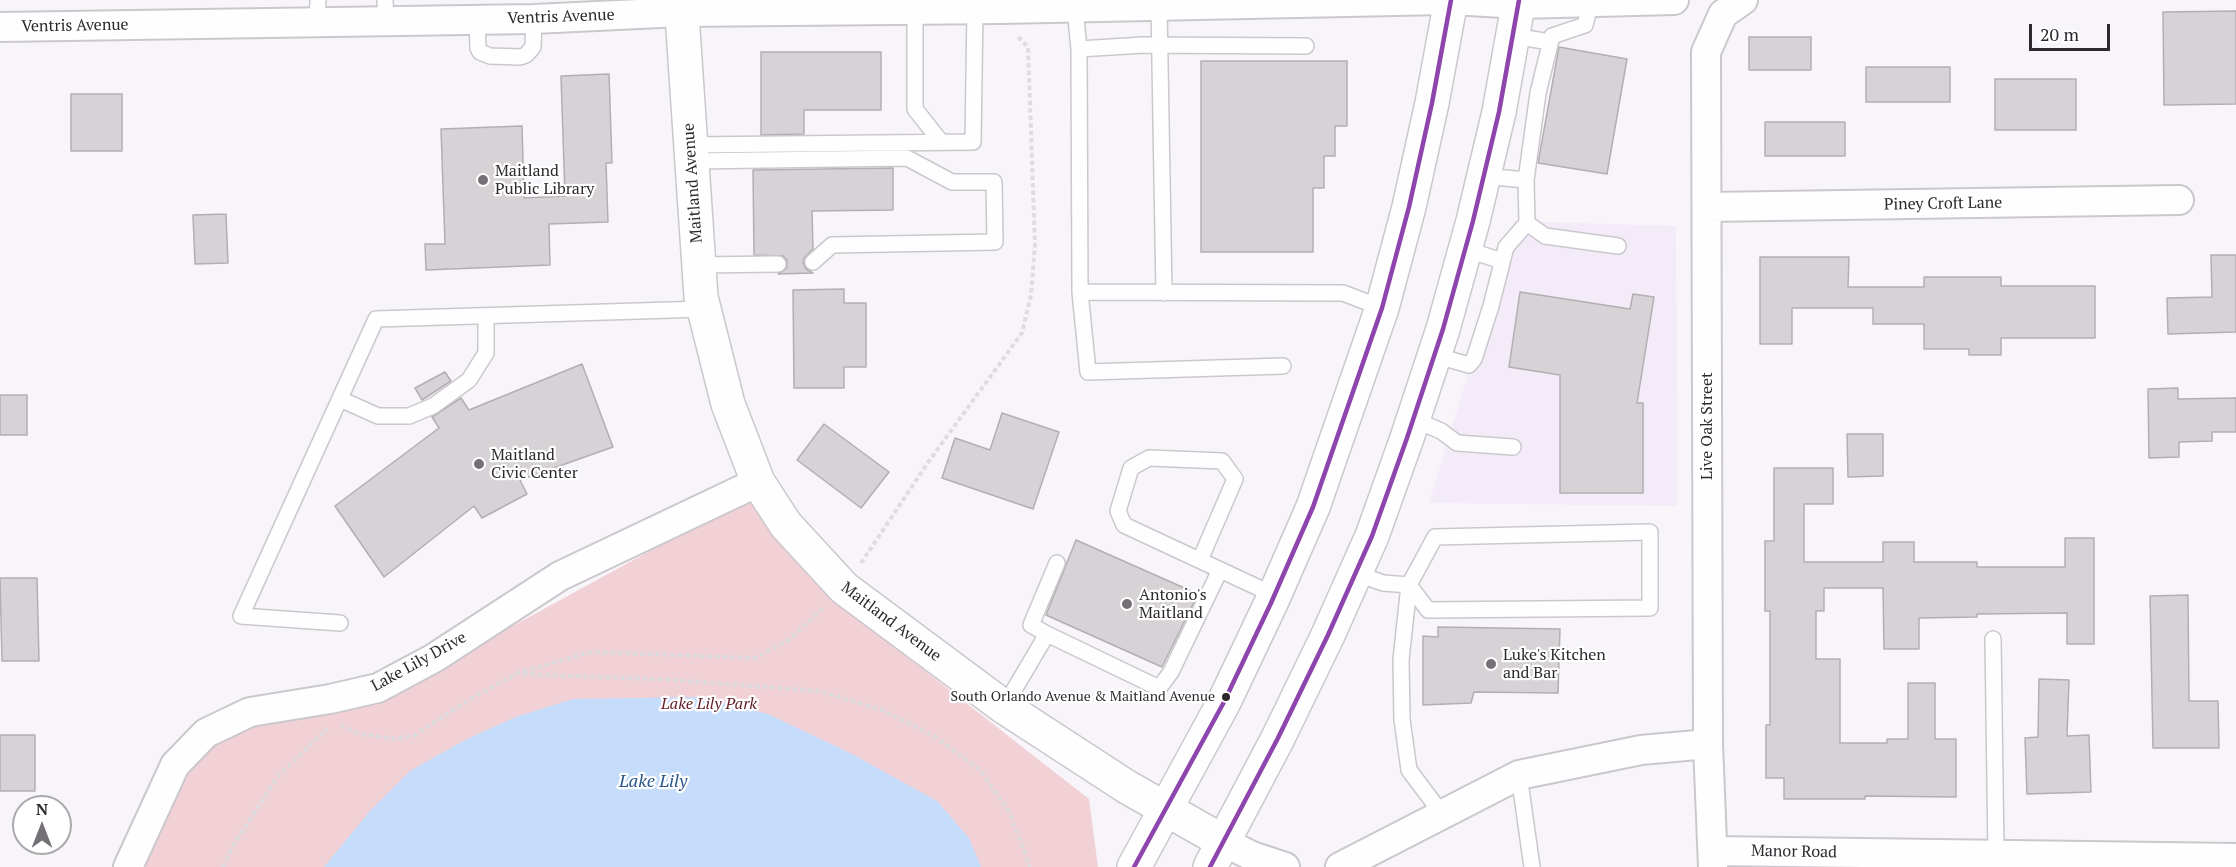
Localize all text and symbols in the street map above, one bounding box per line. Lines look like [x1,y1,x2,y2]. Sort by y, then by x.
street label: Ventris Avenue [507,6,615,28]
scale bar [2032,12,2113,50]
street label: Ventris Avenue [21,15,129,37]
text: 20 m [2040,22,2079,46]
street label: Maitland Avenue [679,122,707,244]
place label: Maitland Public Library [495,161,594,199]
marker: Maitland Public Library [476,173,490,187]
street label: Piney Croft Lane [1884,193,2002,215]
street label: Live Oak Street [1697,372,1717,480]
place label: Maitland Civic Center [491,445,578,483]
marker: Maitland Civic Center [472,457,486,471]
street label: Maitland Avenue [837,578,945,666]
place label: Antonio's Maitland [1139,585,1207,623]
marker: Antonio's Maitland [1120,597,1134,611]
street label: Lake Lily Drive [368,628,470,696]
place label: Luke's Kitchen and Bar [1503,645,1606,683]
marker: Luke's Kitchen and Bar [1484,657,1498,671]
place label: South Orlando Avenue & Maitland Avenue [951,689,1215,705]
marker: South Orlando Avenue & Maitland Avenue [1220,691,1232,703]
park label: Lake Lily Park [661,694,757,714]
water label: Lake Lily [619,771,687,793]
north arrow [12,795,72,855]
text: N [36,798,48,820]
street label: Manor Road [1751,842,1837,862]

